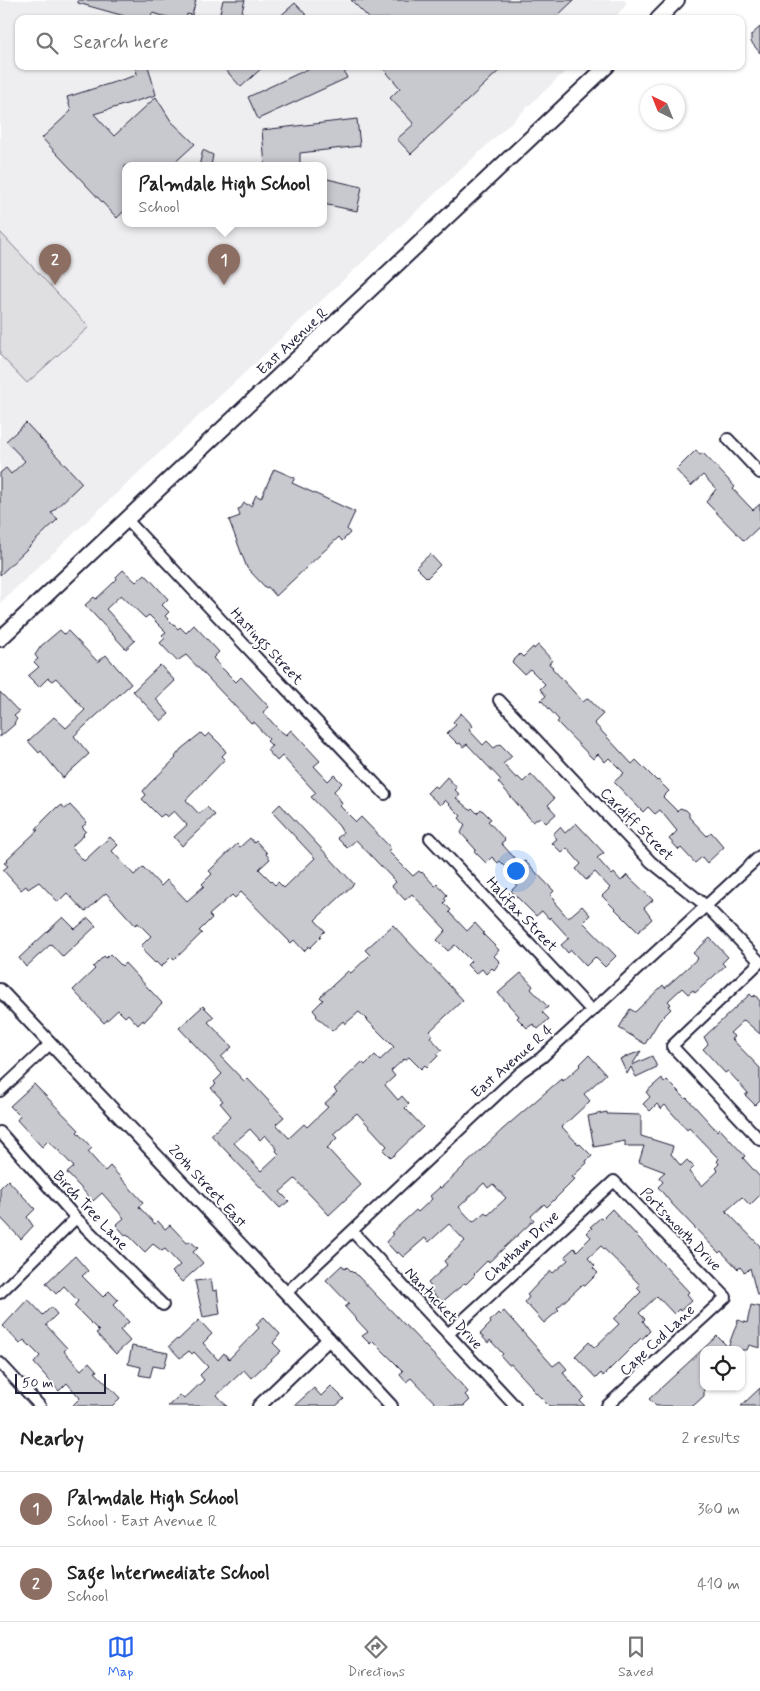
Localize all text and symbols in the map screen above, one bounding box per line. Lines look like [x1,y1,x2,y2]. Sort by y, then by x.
search box [15,15,745,70]
icon: search [33,29,61,57]
text: Search here [73,30,169,55]
north arrow [640,85,685,130]
popup [122,162,327,227]
text: Palmdale High School [139,172,310,197]
text: School [139,197,180,218]
pin: 2 [39,244,71,285]
pin: 1 [208,244,240,285]
street label: East Avenue R [253,303,333,380]
street label: Hastings Street [225,604,307,690]
street label: Cardiff Street [595,784,677,866]
your location [503,858,529,884]
street label: Halifax Street [481,873,561,957]
street label: East Avenue R 4 [467,1020,558,1103]
street label: 20th Street East [164,1141,251,1233]
street label: Birch Tree Lane [48,1167,132,1255]
street label: Portsmouth Drive [635,1184,725,1276]
street label: Chatham Drive [480,1206,564,1287]
street label: Nantucket Drive [400,1263,487,1354]
street label: Cape Cod Lane [616,1300,700,1381]
map controls [700,1346,745,1391]
button: locate [700,1346,745,1391]
scale bar [15,1371,106,1394]
text: 50 m [22,1374,53,1392]
text: Nearby [20,1425,84,1453]
text: 2 results [682,1428,740,1449]
text: Palmdale High School [67,1486,239,1511]
text: 1 [32,1499,40,1520]
text: 360 m [697,1499,740,1520]
text: School · East Avenue R [67,1511,217,1532]
text: Sage Intermediate School [67,1561,270,1586]
text: 2 [32,1574,40,1595]
text: 410 m [697,1574,740,1595]
text: School [67,1586,108,1607]
tab: Map [107,1633,135,1681]
tab: Directions [348,1633,405,1681]
tab: Saved [618,1633,653,1681]

